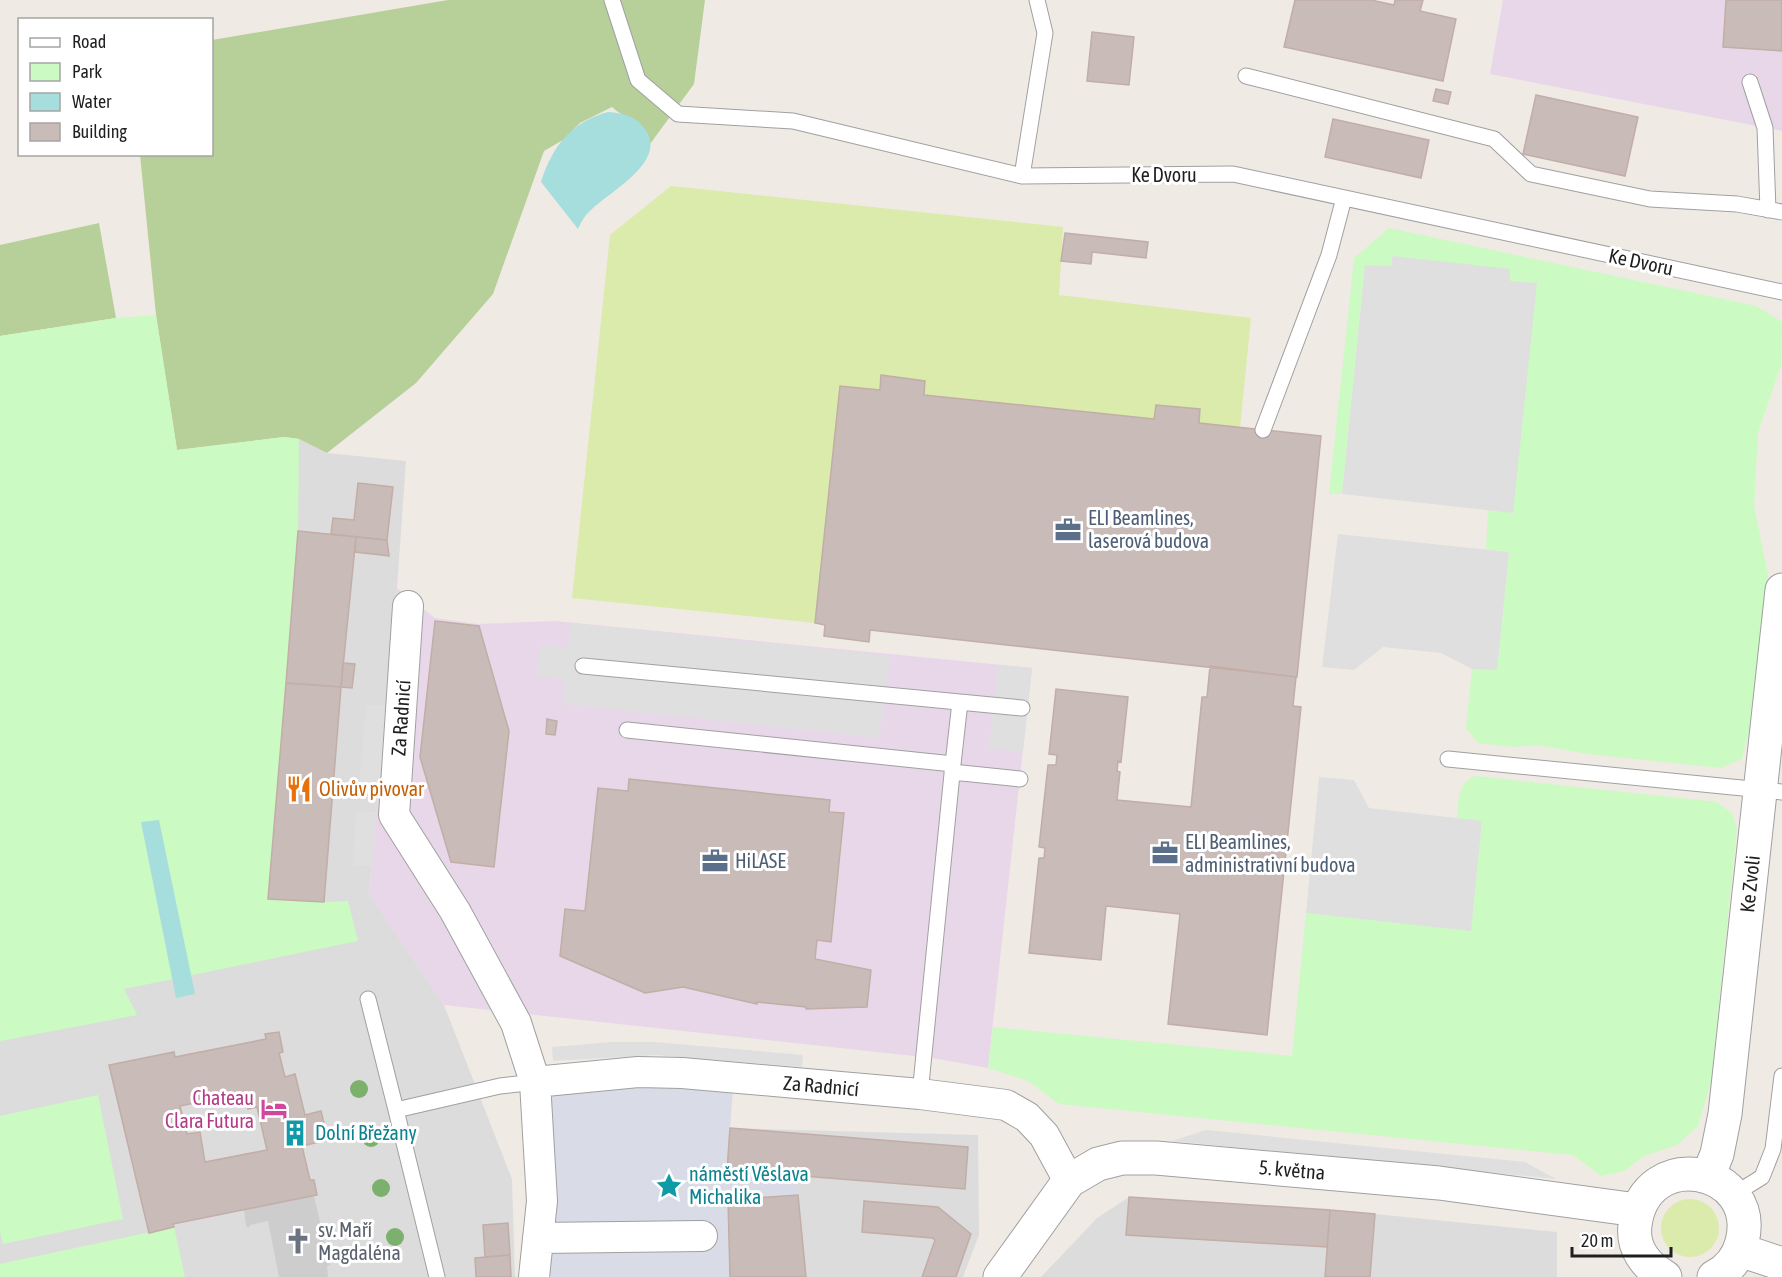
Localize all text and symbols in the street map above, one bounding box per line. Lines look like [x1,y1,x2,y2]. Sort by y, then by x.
legend [18,18,213,156]
text: Road [72,31,106,52]
text: Park [72,61,102,82]
text: Water [72,91,112,112]
text: Building [72,121,127,142]
street label: Ke Dvoru [1131,163,1197,186]
street label: Ke Dvoru [1607,243,1675,280]
place label: ELI Beamlines, laserová budova [1088,506,1209,552]
office icon: ELI Beamlines, laserová budova [1053,515,1083,545]
street label: Za Radnicí [386,679,415,757]
restaurant icon: Olivův pivovar [284,774,314,804]
place label: Olivův pivovar [319,777,425,800]
place label: ELI Beamlines, administrativní budova [1185,830,1356,876]
office icon: ELI Beamlines, administrativní budova [1150,838,1180,868]
office icon: HiLASE [700,846,730,876]
place label: HiLASE [735,849,786,872]
street label: Ke Zvoli [1735,854,1764,914]
street label: Za Radnicí [782,1071,860,1100]
place label: Chateau Clara Futura [165,1086,254,1132]
hotel icon: Chateau Clara Futura [259,1094,289,1124]
building icon: Dolní Břežany [280,1118,310,1148]
place label: Dolní Břežany [315,1121,417,1144]
street label: 5. května [1258,1155,1326,1184]
place label: náměstí Věslava Michalika [689,1162,809,1208]
place icon: náměstí Věslava Michalika [654,1171,684,1201]
place label: sv. Maří Magdaléna [318,1218,401,1264]
scale bar [1572,1220,1671,1258]
church icon: sv. Maří Magdaléna [283,1226,313,1256]
text: 20 m [1581,1230,1613,1251]

